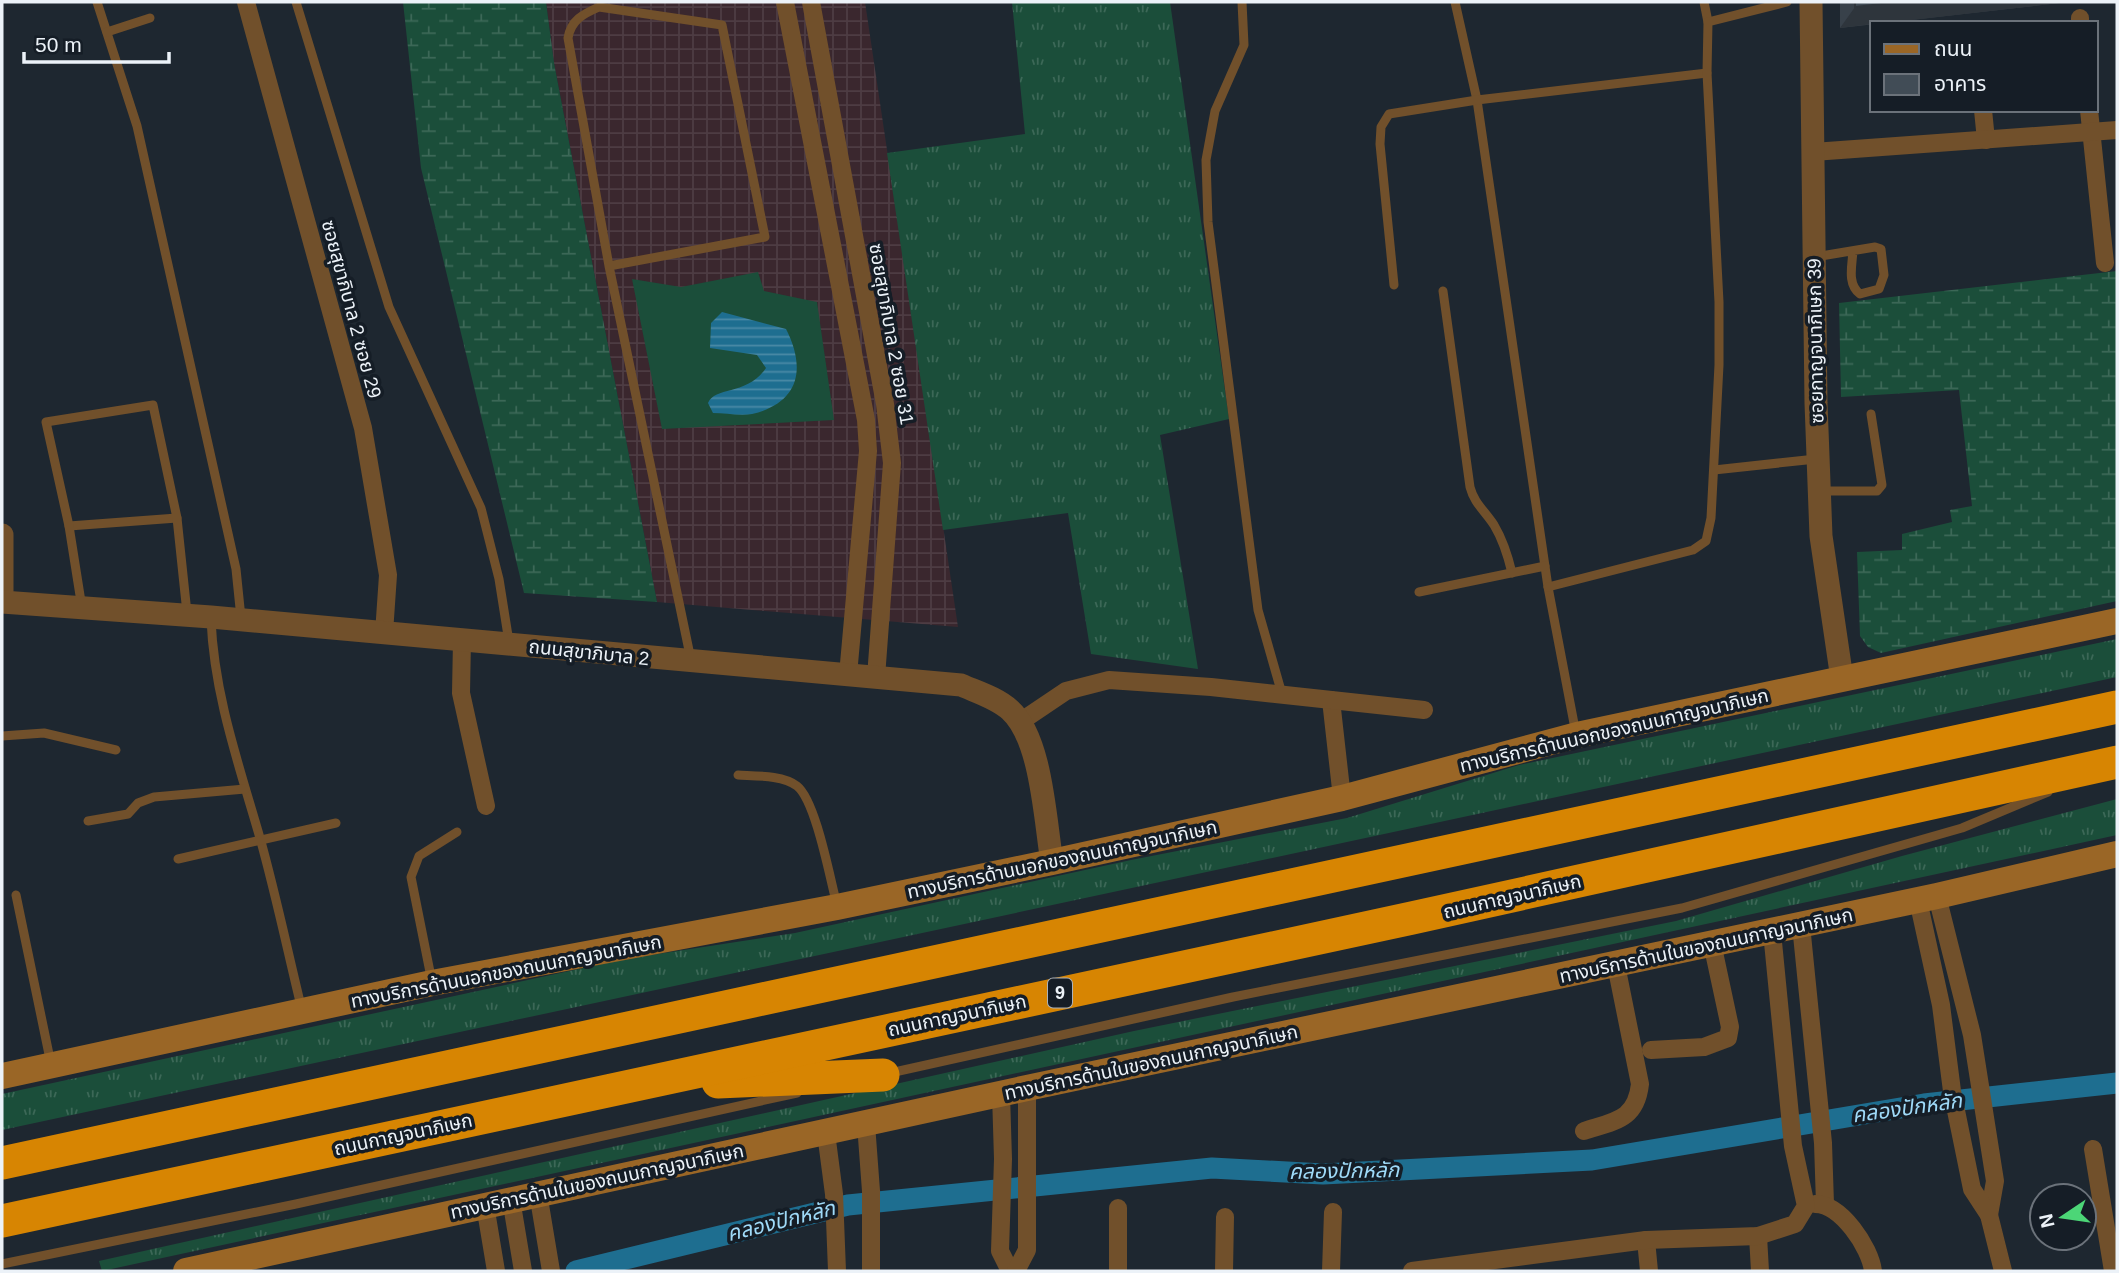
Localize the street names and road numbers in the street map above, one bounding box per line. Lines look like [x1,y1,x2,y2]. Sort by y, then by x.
street label: ซอยสุขาภิบาล 2 ซอย 29 [317,218,385,401]
street label: ซอยสุขาภิบาล 2 ซอย 31 [864,242,918,426]
street label: ซอยกาญจนาภิเษก 39 [1804,258,1827,424]
street label: ถนนสุขาภิบาล 2 [528,636,650,670]
street label: ทางบริการด้านนอกของถนนกาญจนาภิเษก [1457,684,1771,776]
street label: ทางบริการด้านนอกของถนนกาญจนาภิเษก [905,815,1219,903]
street label: ถนนกาญจนาภิเษก [1441,870,1583,923]
street label: ทางบริการด้านในของถนนกาญจนาภิเษก [1557,903,1855,987]
street label: ทางบริการด้านนอกของถนนกาญจนาภิเษก [349,930,663,1012]
road number: 9 [1048,978,1072,1008]
street label: ถนนกาญจนาภิเษก [886,991,1028,1040]
street label: ทางบริการด้านในของถนนกาญจนาภิเษก [1002,1020,1300,1104]
street label: ถนนกาญจนาภิเษก [332,1110,474,1159]
street label: ทางบริการด้านในของถนนกาญจนาภิเษก [448,1139,746,1223]

